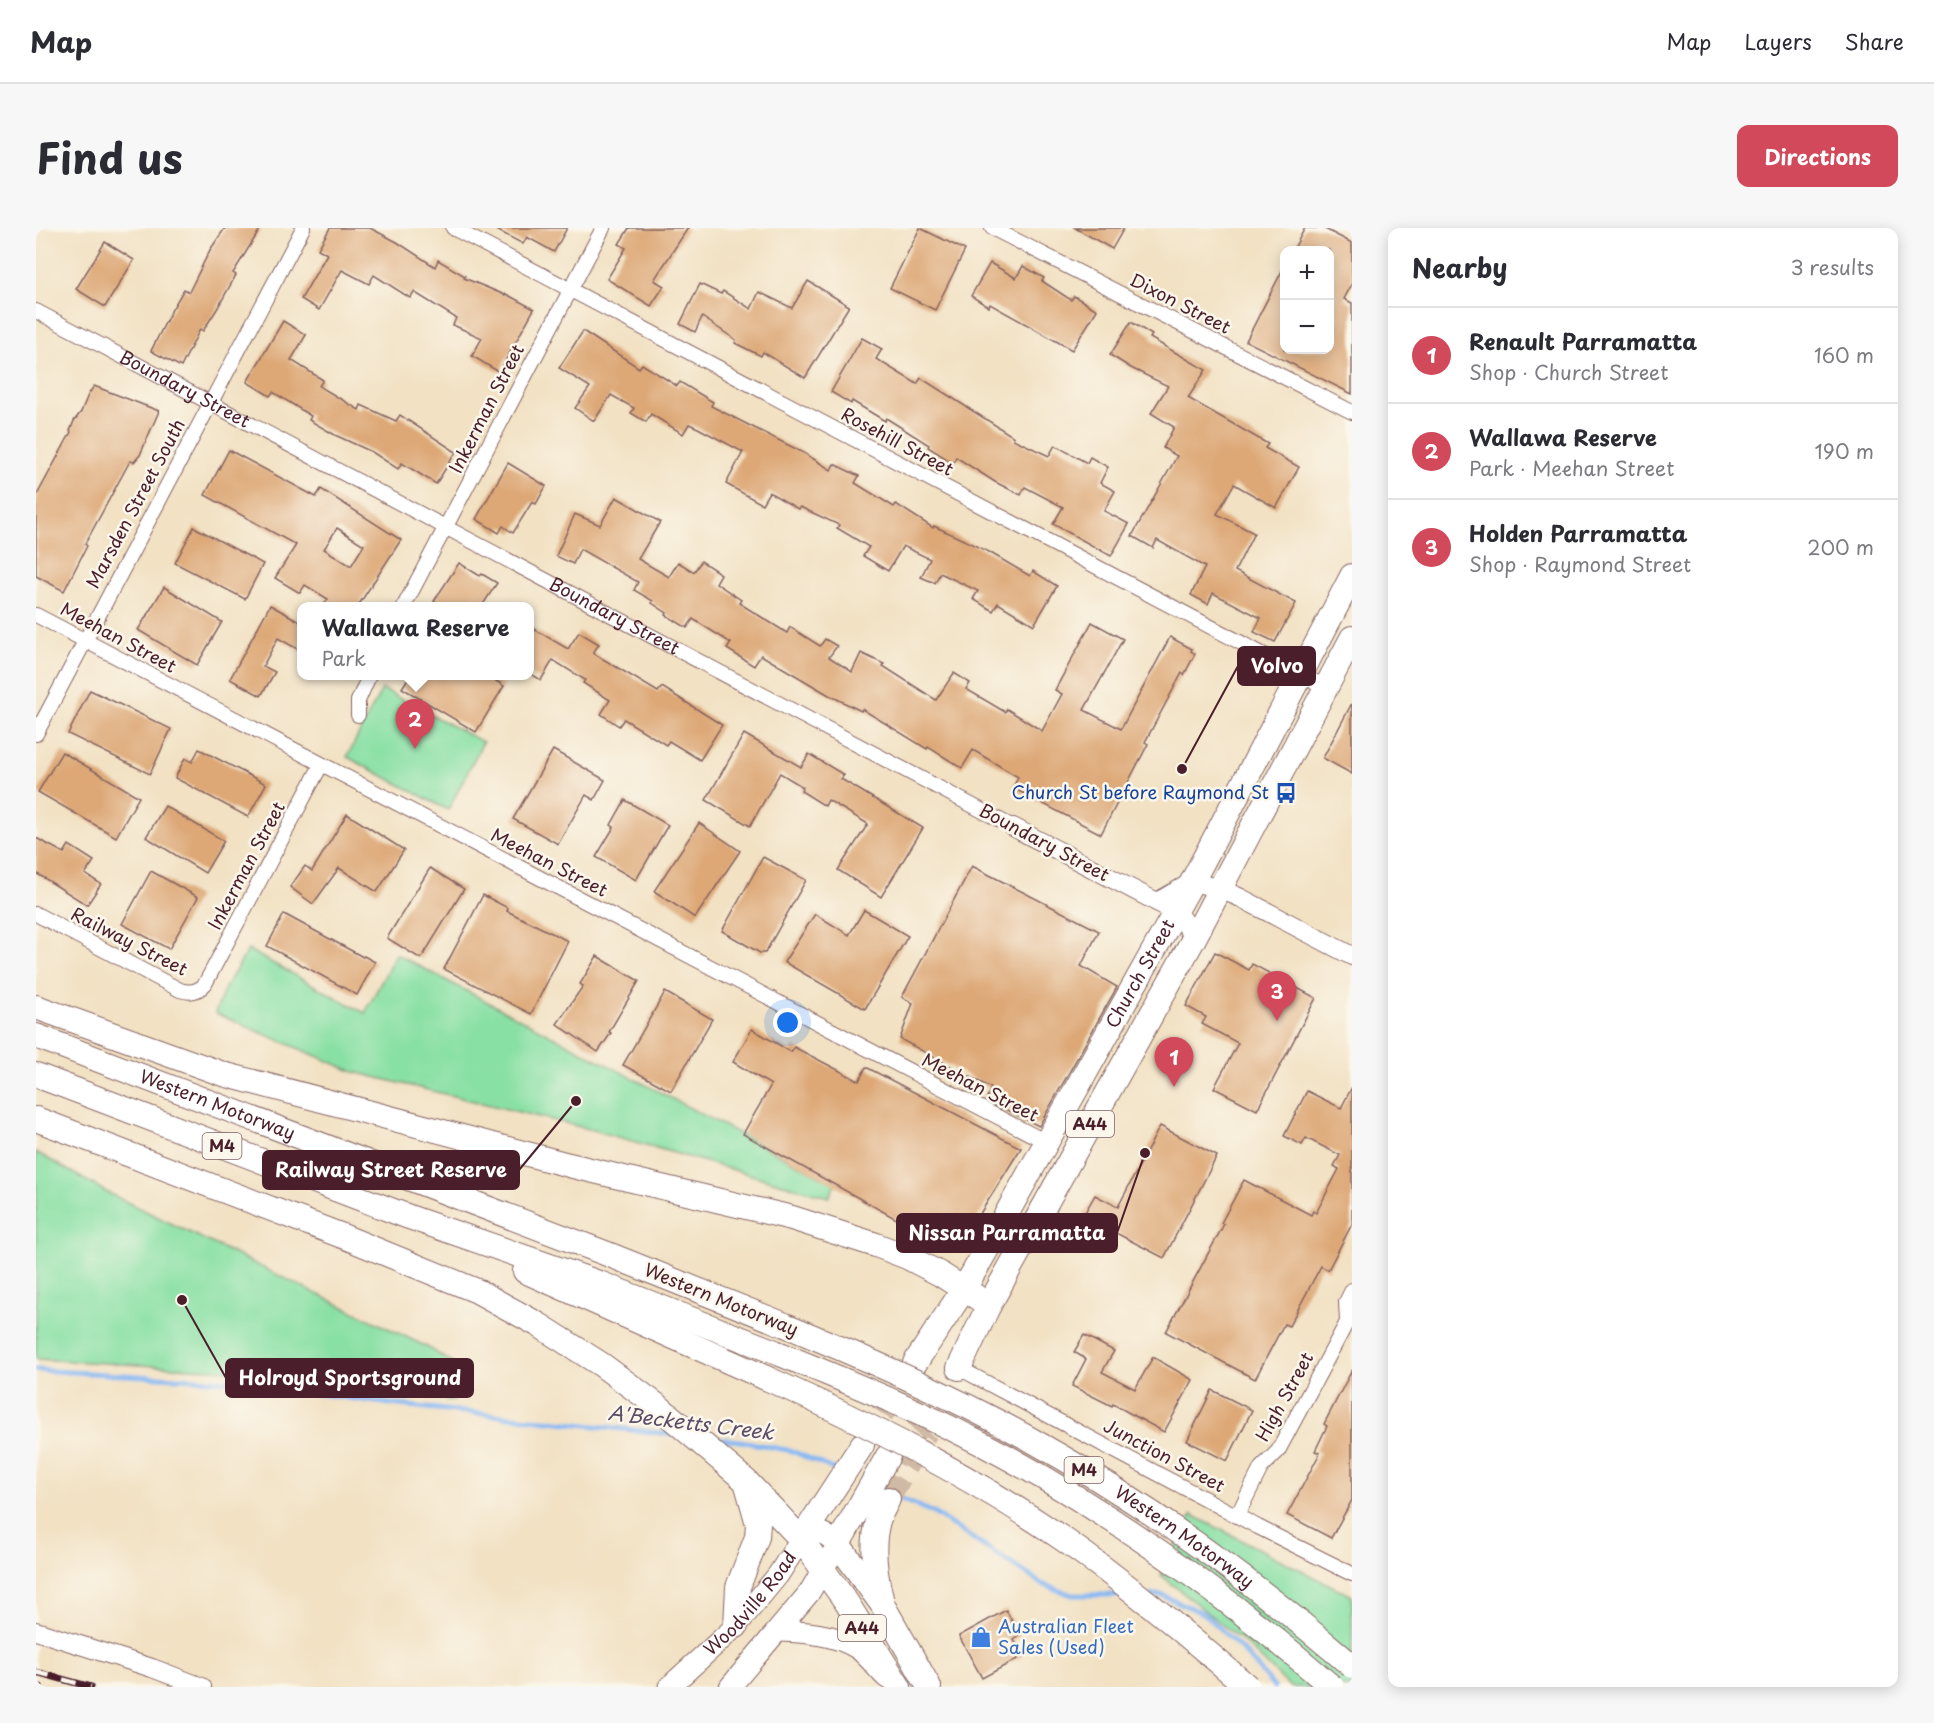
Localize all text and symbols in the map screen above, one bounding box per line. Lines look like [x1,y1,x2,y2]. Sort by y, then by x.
text: Map [30,20,92,63]
text: Map [1667,25,1711,57]
text: Layers [1744,25,1812,57]
text: Share [1845,25,1904,57]
text: Find us [36,125,183,188]
button: Directions [1737,125,1898,187]
map controls [1280,246,1334,354]
button: + [1280,246,1334,300]
text: Nearby [1412,248,1507,287]
text: 3 results [1791,252,1874,282]
street label: Dixon Street [1125,266,1236,340]
button: − [1280,300,1334,354]
text: Renault Parramatta [1469,324,1697,357]
street label: Inkerman Street [442,339,530,477]
text: 1 [1427,340,1436,370]
text: 160 m [1814,340,1874,370]
street label: Boundary Street [115,343,255,434]
text: Shop · Church Street [1469,357,1669,387]
street label: Rosehill Street [837,400,959,482]
street label: Marsden Street South [79,414,191,593]
text: Wallawa Reserve [1469,420,1657,453]
text: 2 [1424,436,1439,466]
text: 190 m [1815,436,1874,466]
text: Park · Meehan Street [1469,453,1674,483]
text: Holden Parramatta [1469,516,1687,549]
text: 3 [1425,532,1438,562]
text: 200 m [1807,532,1874,562]
text: Shop · Raymond Street [1469,549,1691,579]
street label: Boundary Street [545,570,685,661]
street label: Meehan Street [56,595,182,679]
popup [297,602,534,680]
text: Wallawa Reserve [321,610,510,643]
text: Park [321,643,366,673]
callout: Volvo [1238,647,1315,685]
text: Volvo [1251,650,1304,680]
pin: 2 [396,700,434,749]
place label: Church St before Raymond St [1011,778,1269,805]
bus stop icon: Church St before Raymond St [1274,781,1298,805]
street label: Inkerman Street [201,796,291,934]
street label: Boundary Street [975,796,1115,887]
street label: Meehan Street [487,821,613,903]
street label: Railway Street [67,900,193,982]
street label: Church Street [1098,914,1181,1033]
pin: 3 [1258,972,1296,1021]
your location [773,1008,802,1037]
pin: 1 [1154,1038,1194,1087]
street label: Meehan Street [918,1046,1044,1128]
street label: Western Motorway [136,1062,299,1146]
road number: A44 [1066,1111,1114,1137]
road number: M4 [202,1133,242,1159]
callout: Railway Street Reserve [263,1151,519,1189]
text: Railway Street Reserve [275,1154,507,1184]
callout: Nissan Parramatta [897,1214,1117,1252]
text: Nissan Parramatta [909,1217,1106,1247]
street label: Western Motorway [640,1255,803,1342]
street label: High Street [1248,1347,1319,1446]
callout: Holroyd Sportsground [226,1359,473,1397]
text: Holroyd Sportsground [239,1362,461,1392]
water label: A'Becketts Creek [607,1397,776,1447]
street label: Junction Street [1099,1411,1230,1498]
road number: M4 [1064,1457,1104,1483]
street label: Western Motorway [1110,1478,1260,1594]
street label: Woodville Road [697,1545,802,1661]
place label: Australian Fleet Sales (Used) [998,1612,1134,1660]
road number: A44 [838,1615,886,1641]
shop icon: Australian Fleet Sales (Used) [969,1625,993,1649]

